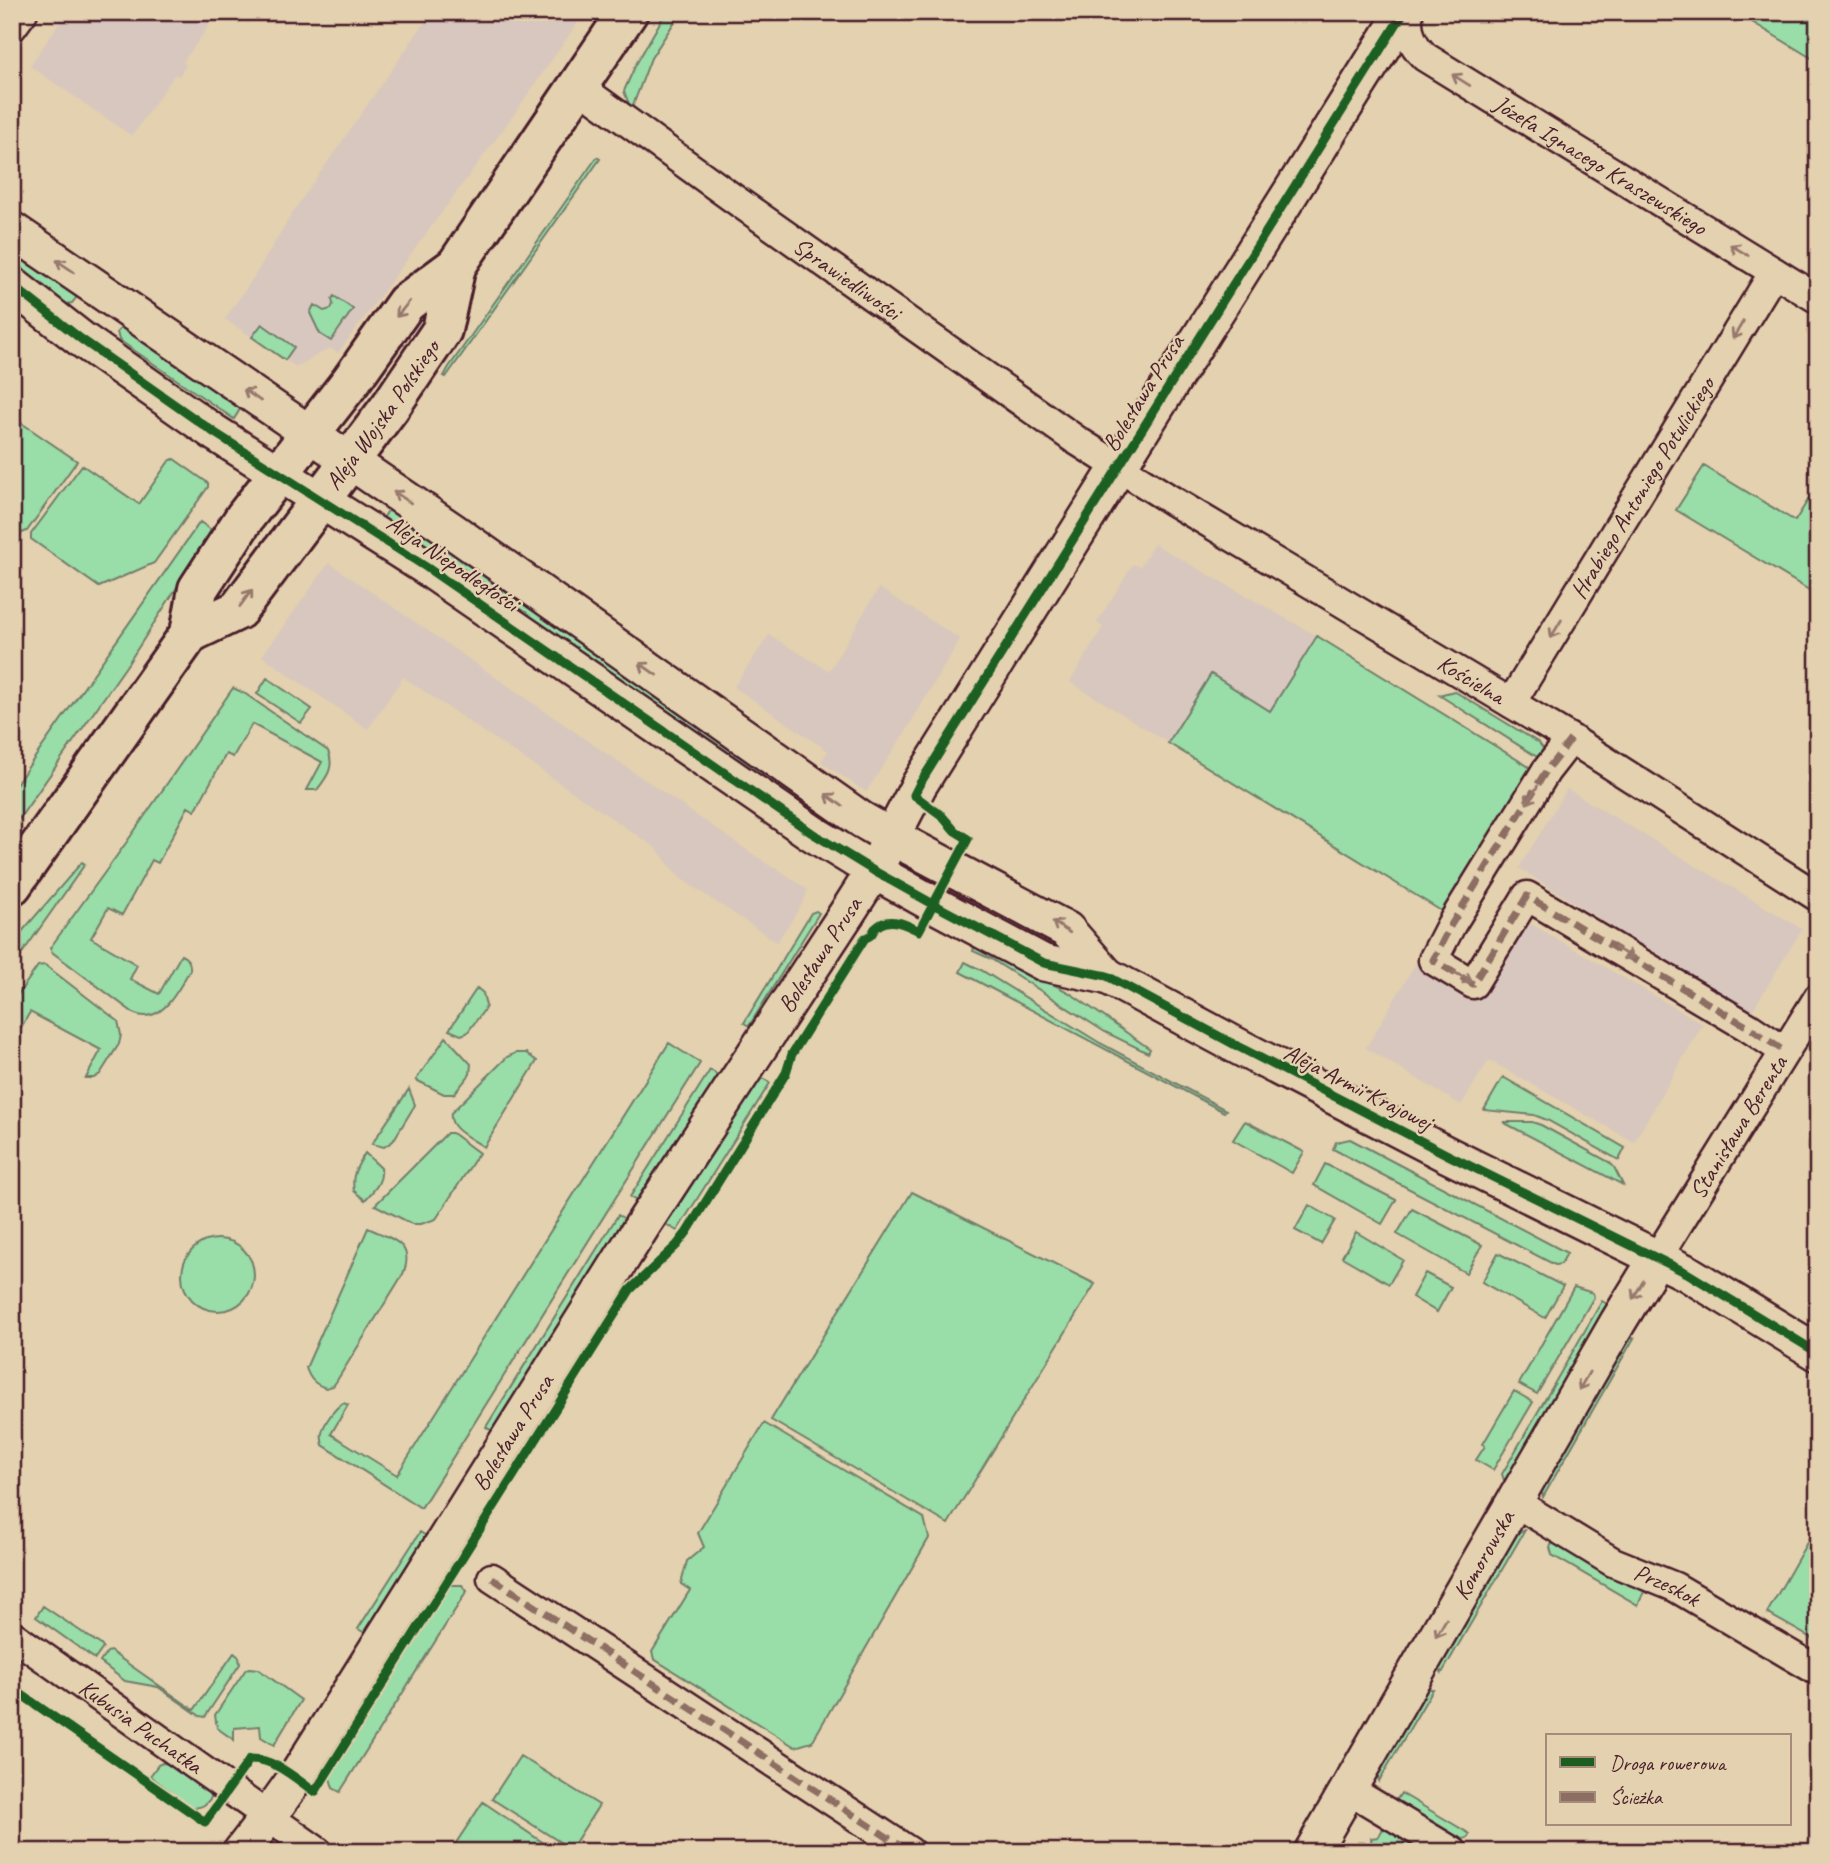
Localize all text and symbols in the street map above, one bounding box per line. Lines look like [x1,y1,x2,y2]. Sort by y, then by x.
one-way arrow [1452,73,1472,87]
street label: Józefa Ignacego Kraszewskiego [1488,88,1714,243]
street label: Sprawiedliwości [788,230,909,328]
one-way arrow [1729,243,1749,257]
one-way arrow [56,259,75,274]
one-way arrow [396,299,411,317]
one-way arrow [1731,319,1745,339]
street label: Bolesława Prusa [1095,328,1191,457]
street label: Aleja Wojska Polskiego [318,332,447,496]
street label: Hrabiego Antoniego Potulickiego [1563,369,1723,604]
one-way arrow [243,388,262,402]
one-way arrow [392,490,412,504]
street label: Aleja Niepodległości [381,508,527,620]
one-way arrow [239,589,254,608]
one-way arrow [1549,618,1563,638]
street label: Kościelna [1432,648,1512,712]
one-way arrow [639,662,658,676]
one-way arrow [1524,784,1538,804]
one-way arrow [825,793,844,807]
street label: Bolesława Prusa [771,890,869,1018]
one-way arrow [1051,919,1071,933]
one-way arrow [1613,946,1633,960]
one-way arrow [1452,970,1472,984]
street label: Aleja Armii Krajowej [1279,1037,1440,1139]
street label: Stanisława Berenta [1682,1049,1794,1204]
one-way arrow [1630,1279,1644,1299]
street label: Bolesława Prusa [465,1367,561,1496]
one-way arrow [1577,1370,1591,1390]
street label: Komorowska [1446,1504,1522,1605]
street label: Przeskok [1630,1557,1707,1614]
one-way arrow [1434,1617,1448,1637]
street label: Kubusia Puchatka [73,1672,210,1781]
legend [1546,1734,1792,1826]
text: Droga rowerowa [1610,1750,1728,1776]
text: Ścieżka [1610,1784,1664,1810]

